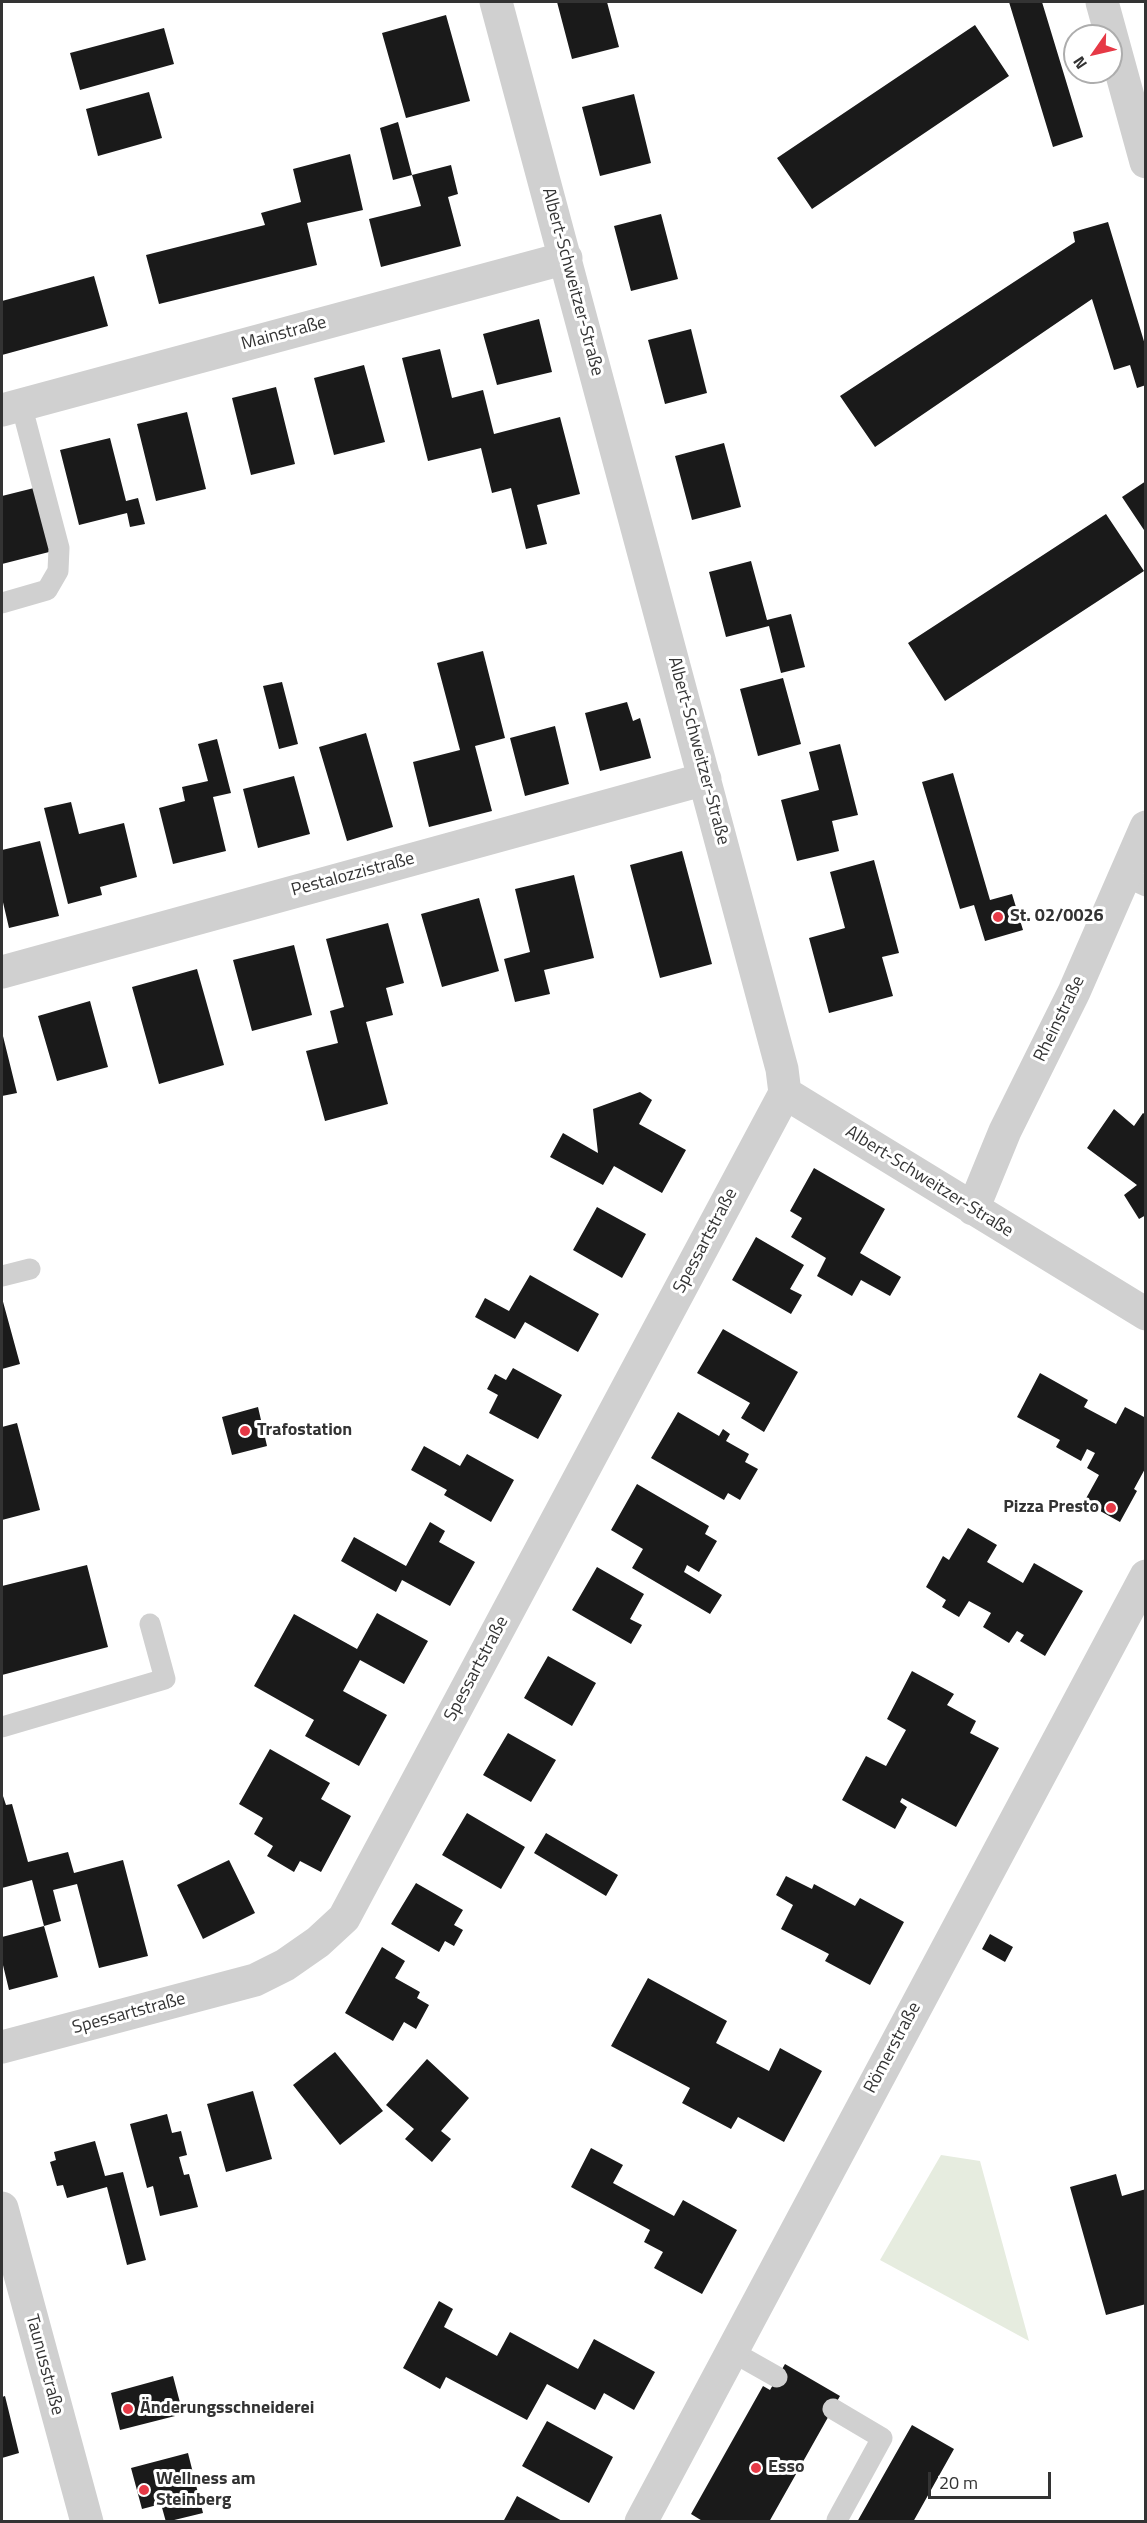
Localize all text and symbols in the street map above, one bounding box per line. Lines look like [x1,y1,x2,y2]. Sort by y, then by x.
north arrow [1063,24,1123,84]
text: N [1067,52,1093,74]
street label: Albert-Schweitzer-Straße [536,186,608,378]
street label: Mainstraße [239,312,329,356]
street label: Albert-Schweitzer-Straße [662,655,734,847]
street label: Pestalozzistraße [289,848,417,902]
place label: St. 02/0026 [1010,906,1104,928]
marker: St. 02/0026 [991,910,1005,924]
street label: Rheinstraße [1030,973,1090,1065]
street label: Albert-Schweitzer-Straße [841,1122,1017,1242]
street label: Spessartstraße [669,1185,743,1297]
place label: Trafostation [257,1420,352,1442]
marker: Trafostation [238,1424,252,1438]
place label: Pizza Presto [1003,1497,1099,1519]
marker: Pizza Presto [1104,1501,1118,1515]
street label: Spessartstraße [440,1613,514,1725]
street label: Spessartstraße [70,1989,188,2039]
street label: Römerstraße [860,1999,926,2097]
street label: Taunusstraße [20,2312,68,2418]
place label: Änderungsschneiderei [140,2398,314,2420]
marker: Änderungsschneiderei [121,2402,135,2416]
place label: Esso [768,2457,805,2479]
scale bar [931,2460,1054,2498]
marker: Esso [749,2461,763,2475]
place label: Wellness am Steinberg [156,2469,256,2512]
text: 20 m [939,2469,978,2496]
marker: Wellness am Steinberg [137,2483,151,2497]

